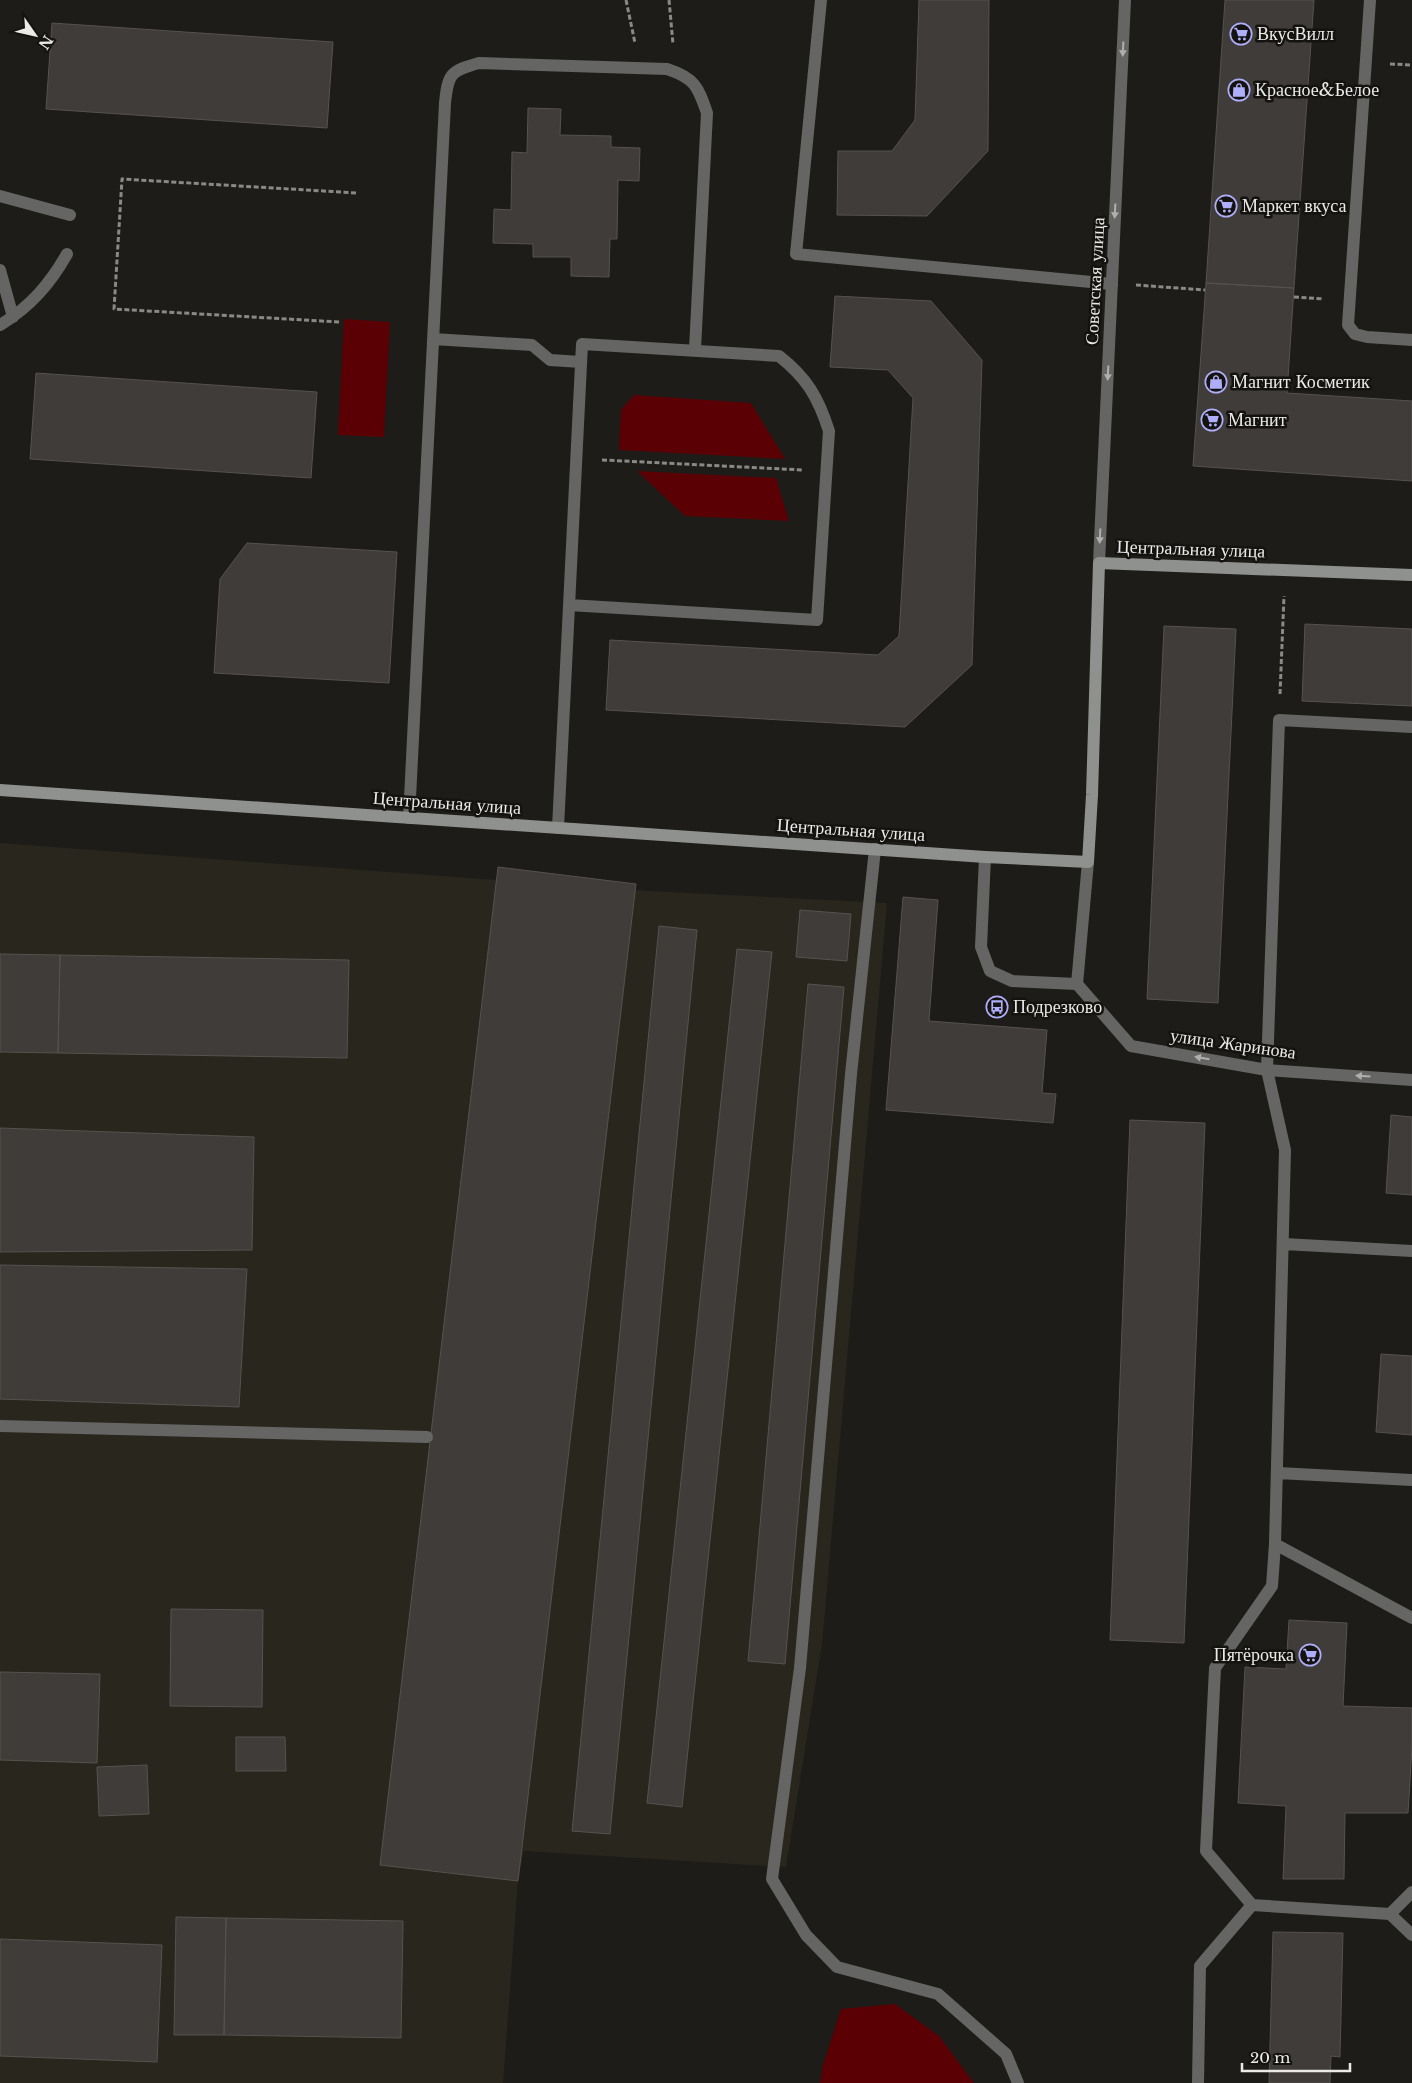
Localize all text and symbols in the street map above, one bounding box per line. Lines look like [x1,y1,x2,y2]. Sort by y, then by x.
north arrow [10,10,60,60]
supermarket icon: ВкусВилл [1229,22,1253,46]
place label: ВкусВилл [1257,23,1334,45]
text: N [35,32,57,53]
one-way arrow [1119,41,1127,57]
shop icon: Красное&Белое [1227,78,1251,102]
place label: Красное&Белое [1255,79,1379,101]
supermarket icon: Маркет вкуса [1214,194,1238,218]
place label: Маркет вкуса [1242,195,1347,217]
one-way arrow [1111,203,1119,219]
street label: Советская улица [1081,217,1109,345]
one-way arrow [1103,366,1111,382]
shop icon: Магнит Косметик [1204,370,1228,394]
place label: Магнит Косметик [1232,371,1370,393]
supermarket icon: Магнит [1200,408,1224,432]
place label: Магнит [1228,409,1287,431]
one-way arrow [1096,528,1104,544]
street label: Центральная улица [1116,535,1266,563]
street label: Центральная улица [372,787,522,819]
street label: Центральная улица [776,814,926,846]
bus stop icon: Подрезково [985,995,1009,1019]
place label: Подрезково [1013,996,1102,1018]
street label: улица Жаринова [1169,1024,1297,1064]
one-way arrow [1194,1054,1210,1062]
one-way arrow [1355,1072,1371,1080]
supermarket icon: Пятёрочка [1298,1643,1322,1667]
place label: Пятёрочка [1214,1644,1294,1666]
scale bar [1242,2040,1350,2072]
text: 20 m [1250,2048,1290,2067]

